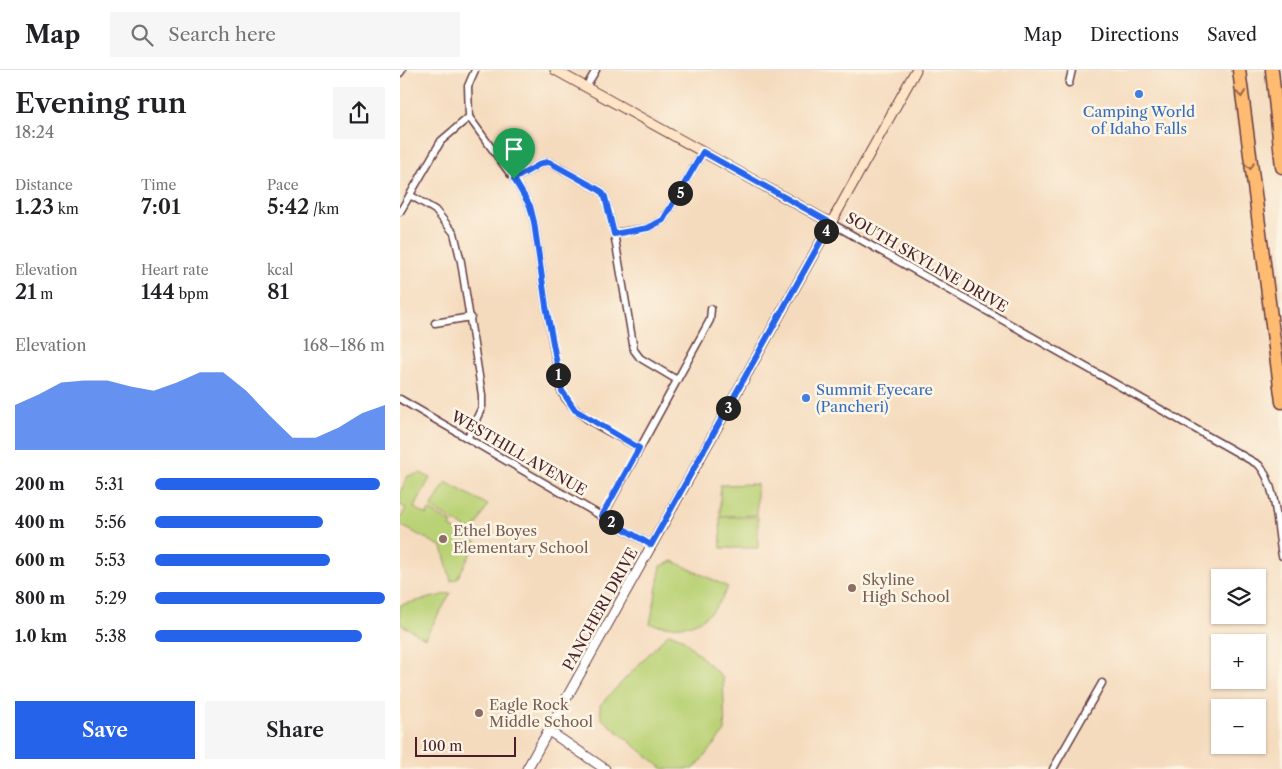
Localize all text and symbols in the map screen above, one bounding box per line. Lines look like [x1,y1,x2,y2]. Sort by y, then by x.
search box [110,12,460,57]
text: Map [25,20,80,49]
icon: search [128,21,156,49]
text: Search here [168,23,276,46]
text: Map [1023,24,1062,46]
text: Directions [1090,24,1179,46]
text: Saved [1207,24,1257,46]
text: Evening run [15,86,187,120]
button: share [333,87,385,139]
marker: Camping World of Idaho Falls [1133,88,1145,100]
one-way arrow [1236,90,1247,98]
place label: Camping World of Idaho Falls [1083,102,1195,138]
text: 18:24 [15,122,54,142]
pin [493,128,535,179]
icon: arrive [500,135,528,163]
one-way arrow [1245,162,1255,171]
text: Distance [15,176,73,194]
text: Time [141,176,176,194]
text: Pace [267,176,299,194]
pin: 5 [668,180,692,206]
text: 5 [677,184,684,202]
text: 1.23 [15,194,54,219]
text: 7:01 [141,194,180,219]
text: 5:42 [267,194,309,219]
text: km [54,200,79,218]
text: /km [309,200,339,218]
street label: SOUTH SKYLINE DRIVE [842,208,1012,316]
pin: 4 [814,218,838,244]
text: 4 [822,222,831,240]
text: Elevation [15,261,78,279]
text: Heart rate [141,261,208,279]
text: kcal [267,261,293,279]
text: 21 [15,279,37,304]
text: 144 [141,279,175,304]
text: 81 [267,279,289,304]
text: m [37,285,53,303]
text: bpm [175,285,209,303]
text: Elevation [15,335,86,355]
text: 168–186 m [303,335,385,355]
pin: 1 [546,362,570,388]
text: 1 [555,366,562,384]
place label: Summit Eyecare (Pancheri) [816,380,933,416]
marker: Summit Eyecare (Pancheri) [800,392,812,404]
pin: 3 [716,396,740,420]
text: 3 [725,399,732,417]
street label: WESTHILL AVENUE [447,406,590,500]
text: 200 m [15,474,65,494]
text: 5:31 [95,474,124,494]
pin: 2 [598,510,624,534]
text: 400 m [15,512,65,532]
text: 5:56 [95,512,126,532]
text: 2 [607,513,616,531]
place label: Ethel Boyes Elementary School [453,521,589,557]
marker: Ethel Boyes Elementary School [437,533,449,545]
street label: PANCHERI DRIVE [558,544,642,674]
text: 600 m [15,550,65,570]
text: 5:53 [95,550,126,570]
map controls [1211,569,1266,754]
button: layers [1211,569,1266,624]
place label: Skyline High School [862,570,950,606]
marker: Skyline High School [846,582,858,594]
text: 800 m [15,588,65,608]
text: 5:29 [95,588,127,608]
text: 1.0 km [15,626,67,646]
text: 5:38 [95,626,126,646]
button: + [1211,634,1266,689]
place label: Eagle Rock Middle School [489,695,593,731]
button: − [1211,699,1266,754]
button: Save [15,701,195,759]
button: Share [205,701,385,759]
marker: Eagle Rock Middle School [473,707,485,719]
scale bar [415,734,516,757]
text: 100 m [422,737,462,755]

